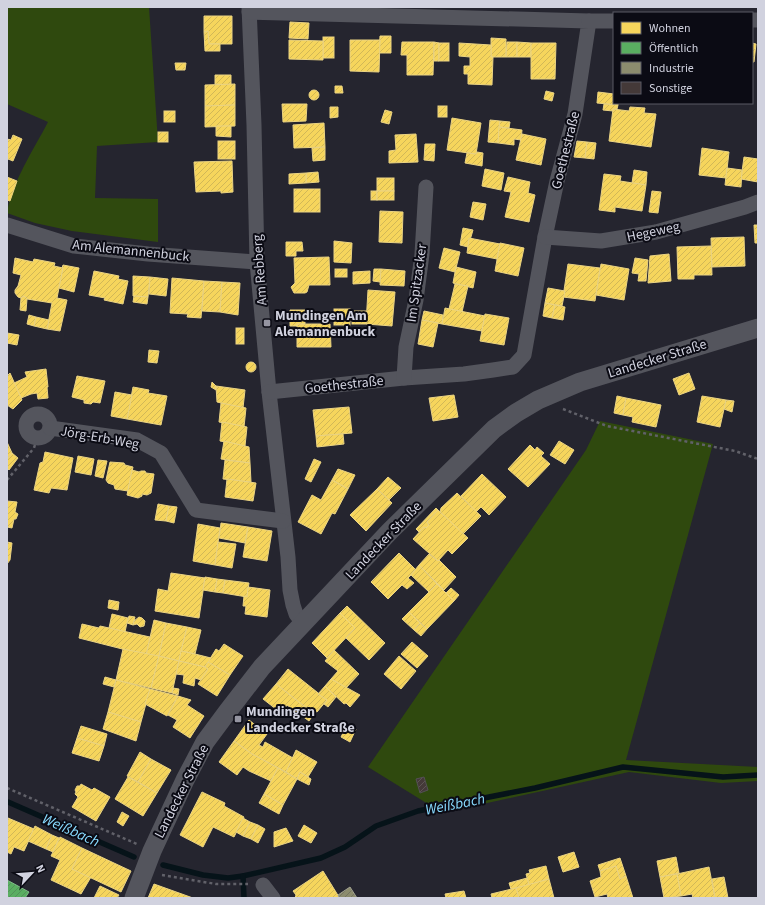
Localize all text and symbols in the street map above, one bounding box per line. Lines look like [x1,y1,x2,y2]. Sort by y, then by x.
legend [613,12,753,104]
text: Wohnen [649,20,691,37]
text: Öffentlich [649,40,698,57]
text: Industrie [649,60,694,77]
text: Sonstige [649,80,692,97]
street label: Goethestraße [547,109,585,191]
street label: Hegeweg [625,217,682,247]
street label: Am Rebberg [248,234,272,306]
street label: Am Alemannenbuck [71,235,190,267]
street label: Im Spitzacker [402,242,432,324]
place label: Mundingen Am Alemannenbuck [274,306,375,342]
marker: Mundingen Am Alemannenbuck [262,318,272,328]
street label: Landecker Straße [605,334,709,383]
street label: Goethestraße [304,371,385,399]
street label: Jörg-Erb-Weg [59,421,141,455]
street label: Landecker Straße [341,497,426,584]
place label: Mundingen Landecker Straße [246,702,355,738]
marker: Mundingen Landecker Straße [233,714,243,724]
street label: Landecker Straße [150,741,214,842]
water label: Weißbach [423,788,487,821]
water label: Weißbach [39,809,103,852]
north arrow [12,853,52,893]
text: N [32,862,49,875]

